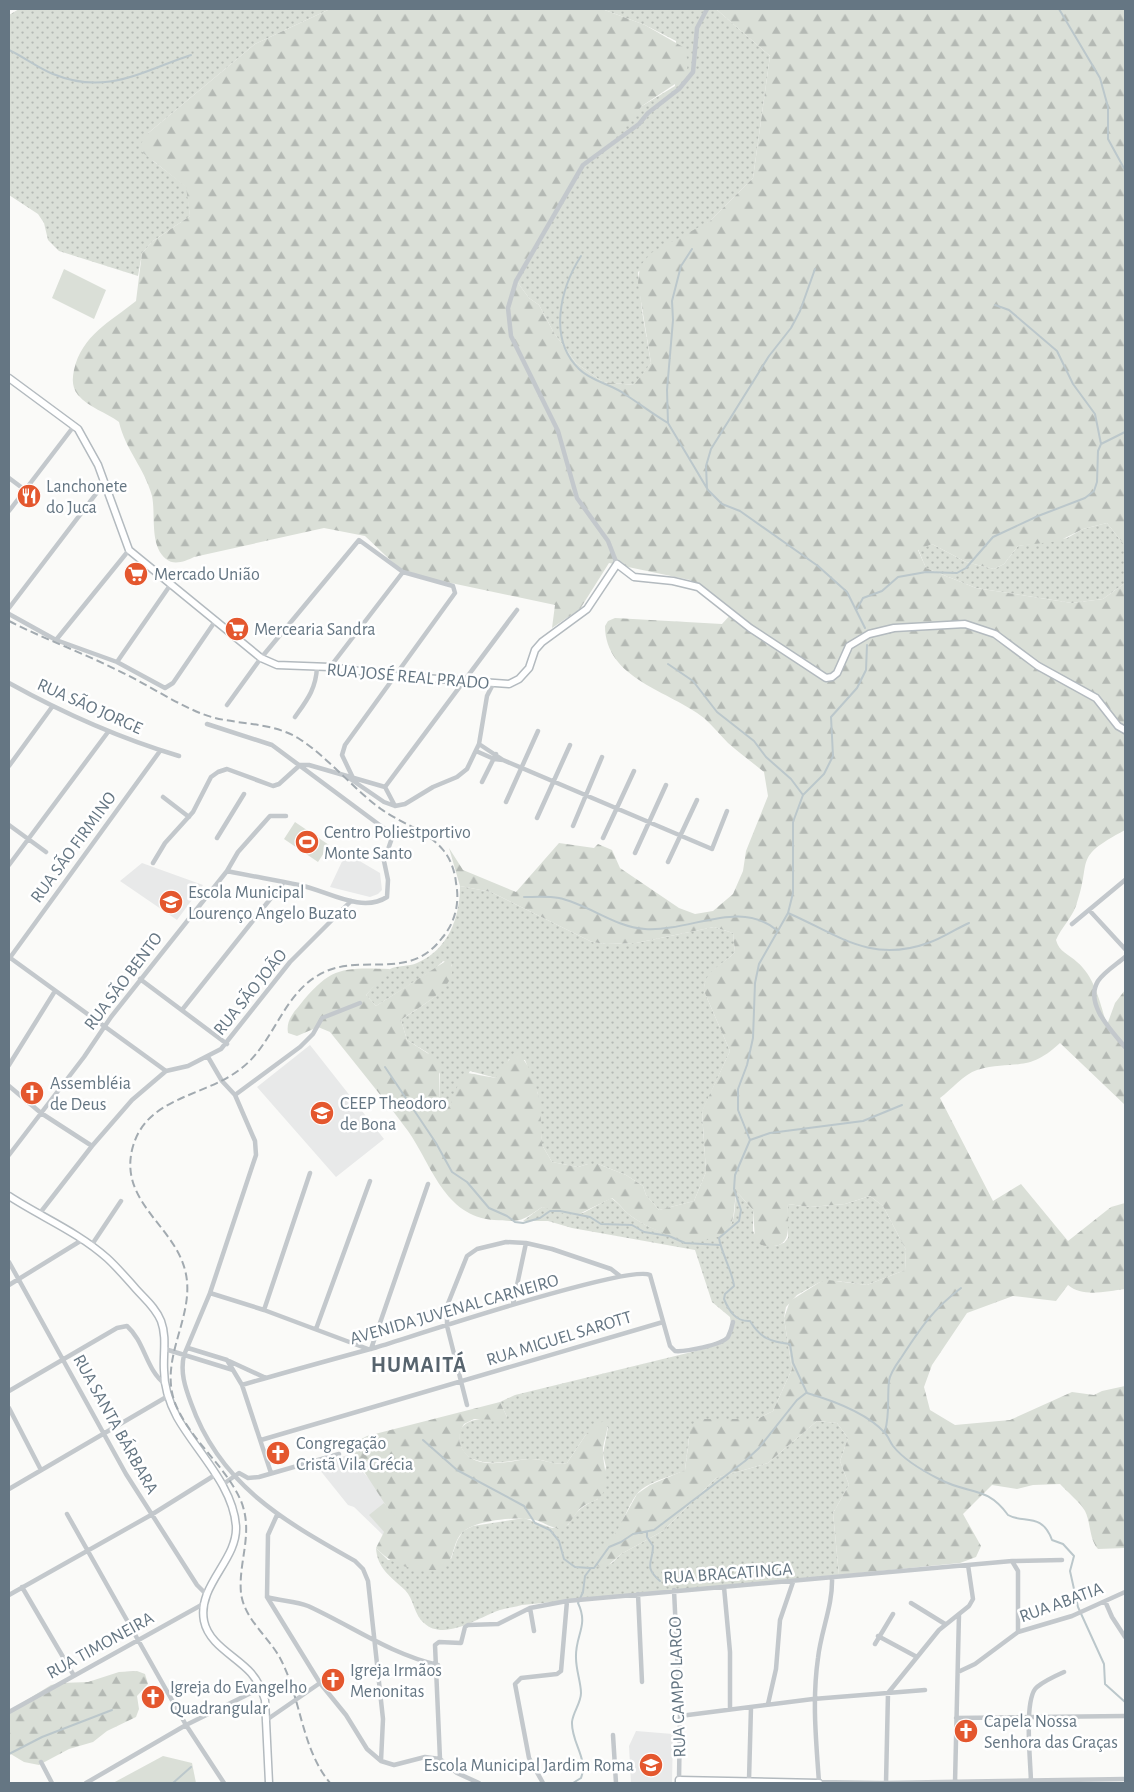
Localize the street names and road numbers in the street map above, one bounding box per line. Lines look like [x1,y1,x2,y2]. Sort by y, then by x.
street label: RUA JOSÉ REAL PRADO [326,658,490,693]
street label: RUA SÃO JORGE [34,673,146,738]
street label: RUA SÃO FIRMINO [25,787,120,906]
street label: RUA SÃO BENTO [79,928,166,1034]
street label: RUA SÃO JOÃO [208,944,291,1039]
street label: AVENIDA JUVENAL CARNEIRO [348,1271,561,1348]
street label: RUA MIGUEL SAROTT [484,1308,634,1370]
street label: RUA SANTA BÁRBARA [69,1350,164,1498]
street label: RUA BRACATINGA [663,1560,794,1587]
street label: RUA ABATIA [1017,1579,1106,1626]
street label: RUA TIMONEIRA [44,1609,158,1683]
street label: RUA CAMPO LARGO [667,1616,689,1758]

